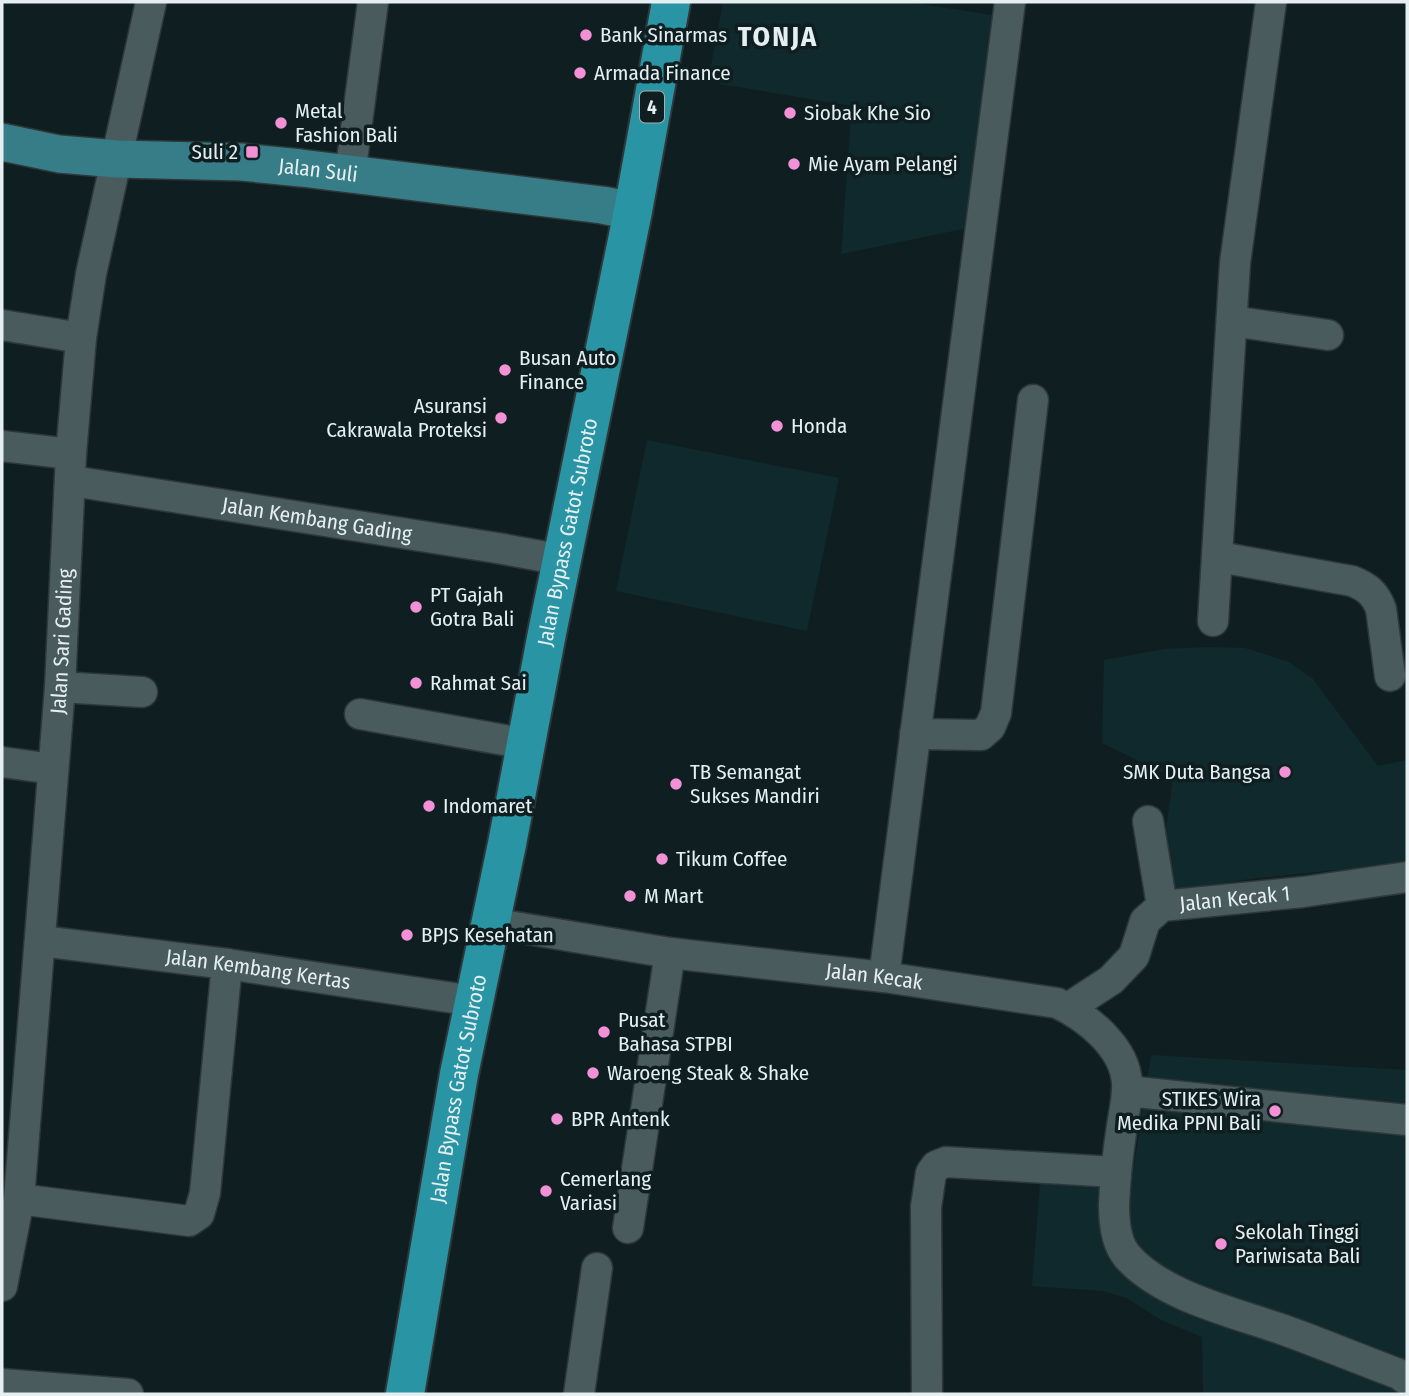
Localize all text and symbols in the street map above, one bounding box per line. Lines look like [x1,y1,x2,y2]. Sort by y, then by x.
district label: TONJA [738,20,818,53]
place label: Bank Sinarmas [600,22,727,48]
marker: Bank Sinarmas [578,27,594,43]
place label: Armada Finance [594,60,731,86]
marker: Armada Finance [572,65,588,81]
road number: 4 [640,92,664,122]
place label: Metal Fashion Bali [295,98,398,148]
place label: Siobak Khe Sio [804,100,931,126]
marker: Siobak Khe Sio [782,105,798,121]
marker: Metal Fashion Bali [273,115,289,131]
place label: Suli 2 [192,139,238,165]
marker: Suli 2 [244,144,260,160]
place label: Mie Ayam Pelangi [808,151,958,177]
street label: Jalan Suli [277,153,359,188]
marker: Mie Ayam Pelangi [786,156,802,172]
place label: Busan Auto Finance [519,345,616,395]
marker: Busan Auto Finance [497,362,513,378]
place label: Asuransi Cakrawala Proteksi [326,393,487,443]
marker: Asuransi Cakrawala Proteksi [493,410,509,426]
place label: Honda [791,413,847,439]
street label: Jalan Bypass Gatot Subroto [532,416,603,648]
marker: Honda [769,418,785,434]
street label: Jalan Kembang Gading [220,492,414,547]
street label: Jalan Sari Gading [45,568,79,715]
place label: PT Gajah Gotra Bali [430,582,514,632]
marker: PT Gajah Gotra Bali [408,599,424,615]
place label: Rahmat Sai [430,670,527,696]
marker: Rahmat Sai [408,675,424,691]
place label: TB Semangat Sukses Mandiri [690,759,820,809]
place label: SMK Duta Bangsa [1123,759,1271,785]
marker: SMK Duta Bangsa [1277,764,1293,780]
marker: TB Semangat Sukses Mandiri [668,776,684,792]
place label: Indomaret [443,793,532,819]
marker: Indomaret [421,798,437,814]
place label: Tikum Coffee [676,846,787,872]
marker: Tikum Coffee [654,851,670,867]
street label: Jalan Kecak 1 [1178,880,1291,917]
place label: M Mart [644,883,703,909]
marker: M Mart [622,888,638,904]
place label: BPJS Kesehatan [421,922,554,948]
marker: BPJS Kesehatan [399,927,415,943]
street label: Jalan Kembang Kertas [164,944,352,995]
street label: Jalan Kecak [824,958,925,996]
street label: Jalan Bypass Gatot Subroto [424,972,492,1205]
place label: Pusat Bahasa STPBI [618,1007,733,1057]
marker: Pusat Bahasa STPBI [596,1024,612,1040]
place label: Waroeng Steak & Shake [607,1060,809,1086]
marker: Waroeng Steak & Shake [585,1065,601,1081]
place label: STIKES Wira Medika PPNI Bali [1117,1086,1261,1136]
marker: STIKES Wira Medika PPNI Bali [1267,1103,1283,1119]
place label: BPR Antenk [571,1106,670,1132]
marker: BPR Antenk [549,1111,565,1127]
place label: Cemerlang Variasi [560,1166,651,1216]
marker: Cemerlang Variasi [538,1183,554,1199]
place label: Sekolah Tinggi Pariwisata Bali [1235,1219,1360,1269]
marker: Sekolah Tinggi Pariwisata Bali [1213,1236,1229,1252]

